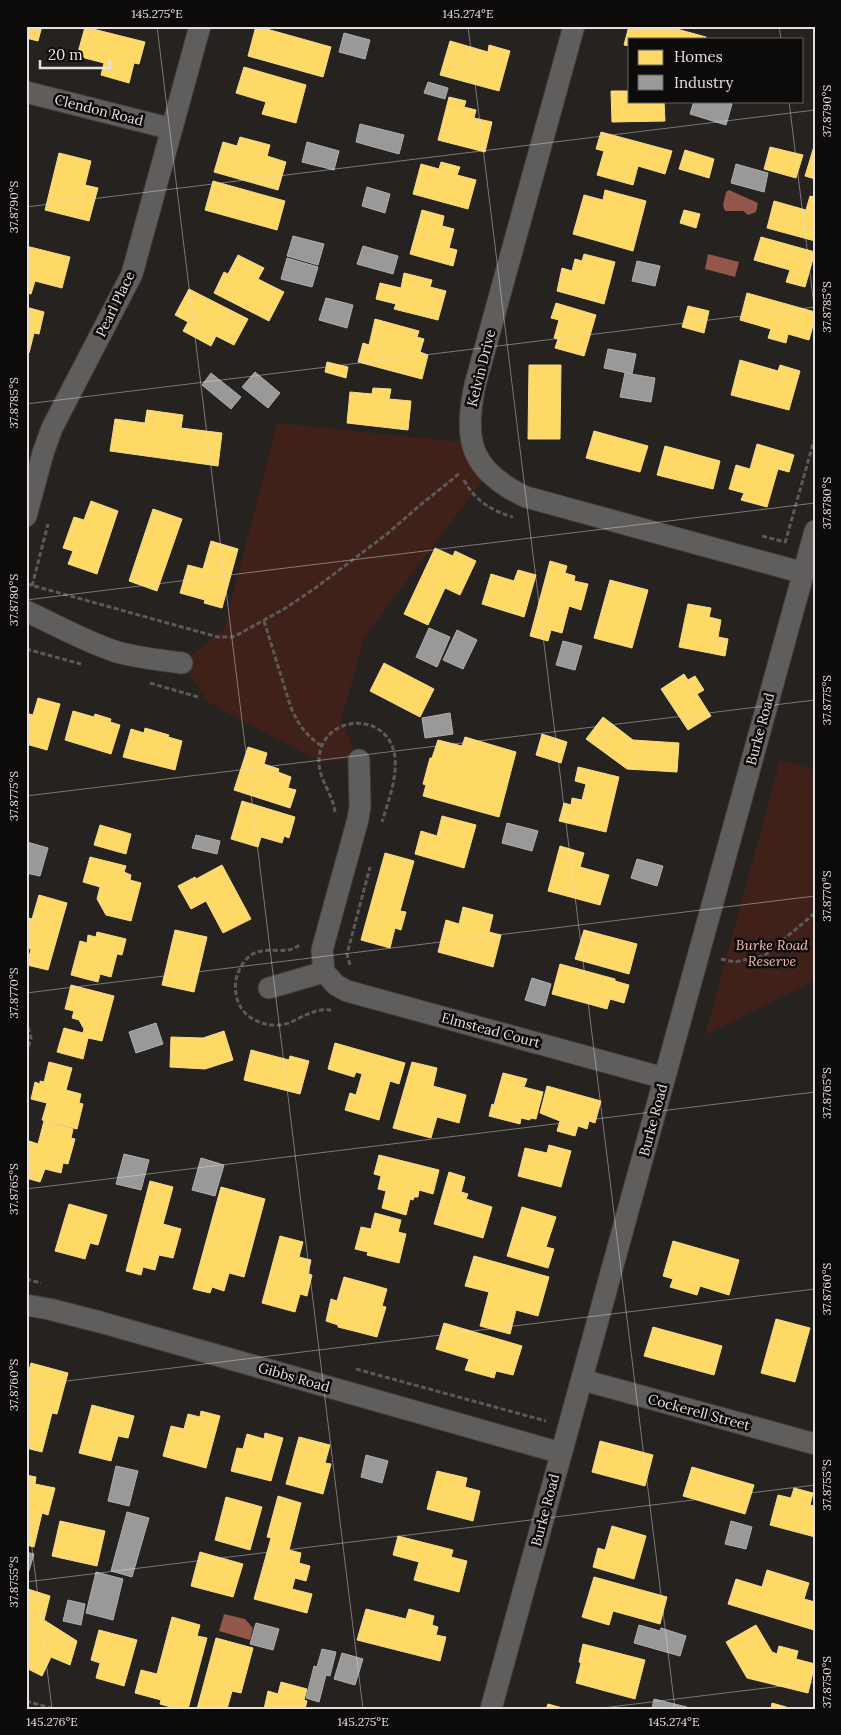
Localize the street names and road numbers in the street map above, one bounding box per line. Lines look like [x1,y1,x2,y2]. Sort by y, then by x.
street label: Clendon Road [53,90,145,130]
street label: Pearl Place [91,268,139,340]
street label: Kelvin Drive [463,327,499,408]
street label: Burke Road [742,691,778,767]
street label: Elmstead Court [440,1008,543,1052]
street label: Burke Road [635,1082,671,1158]
street label: Gibbs Road [256,1358,332,1396]
street label: Cockerell Street [646,1390,753,1434]
street label: Burke Road [527,1472,563,1548]

